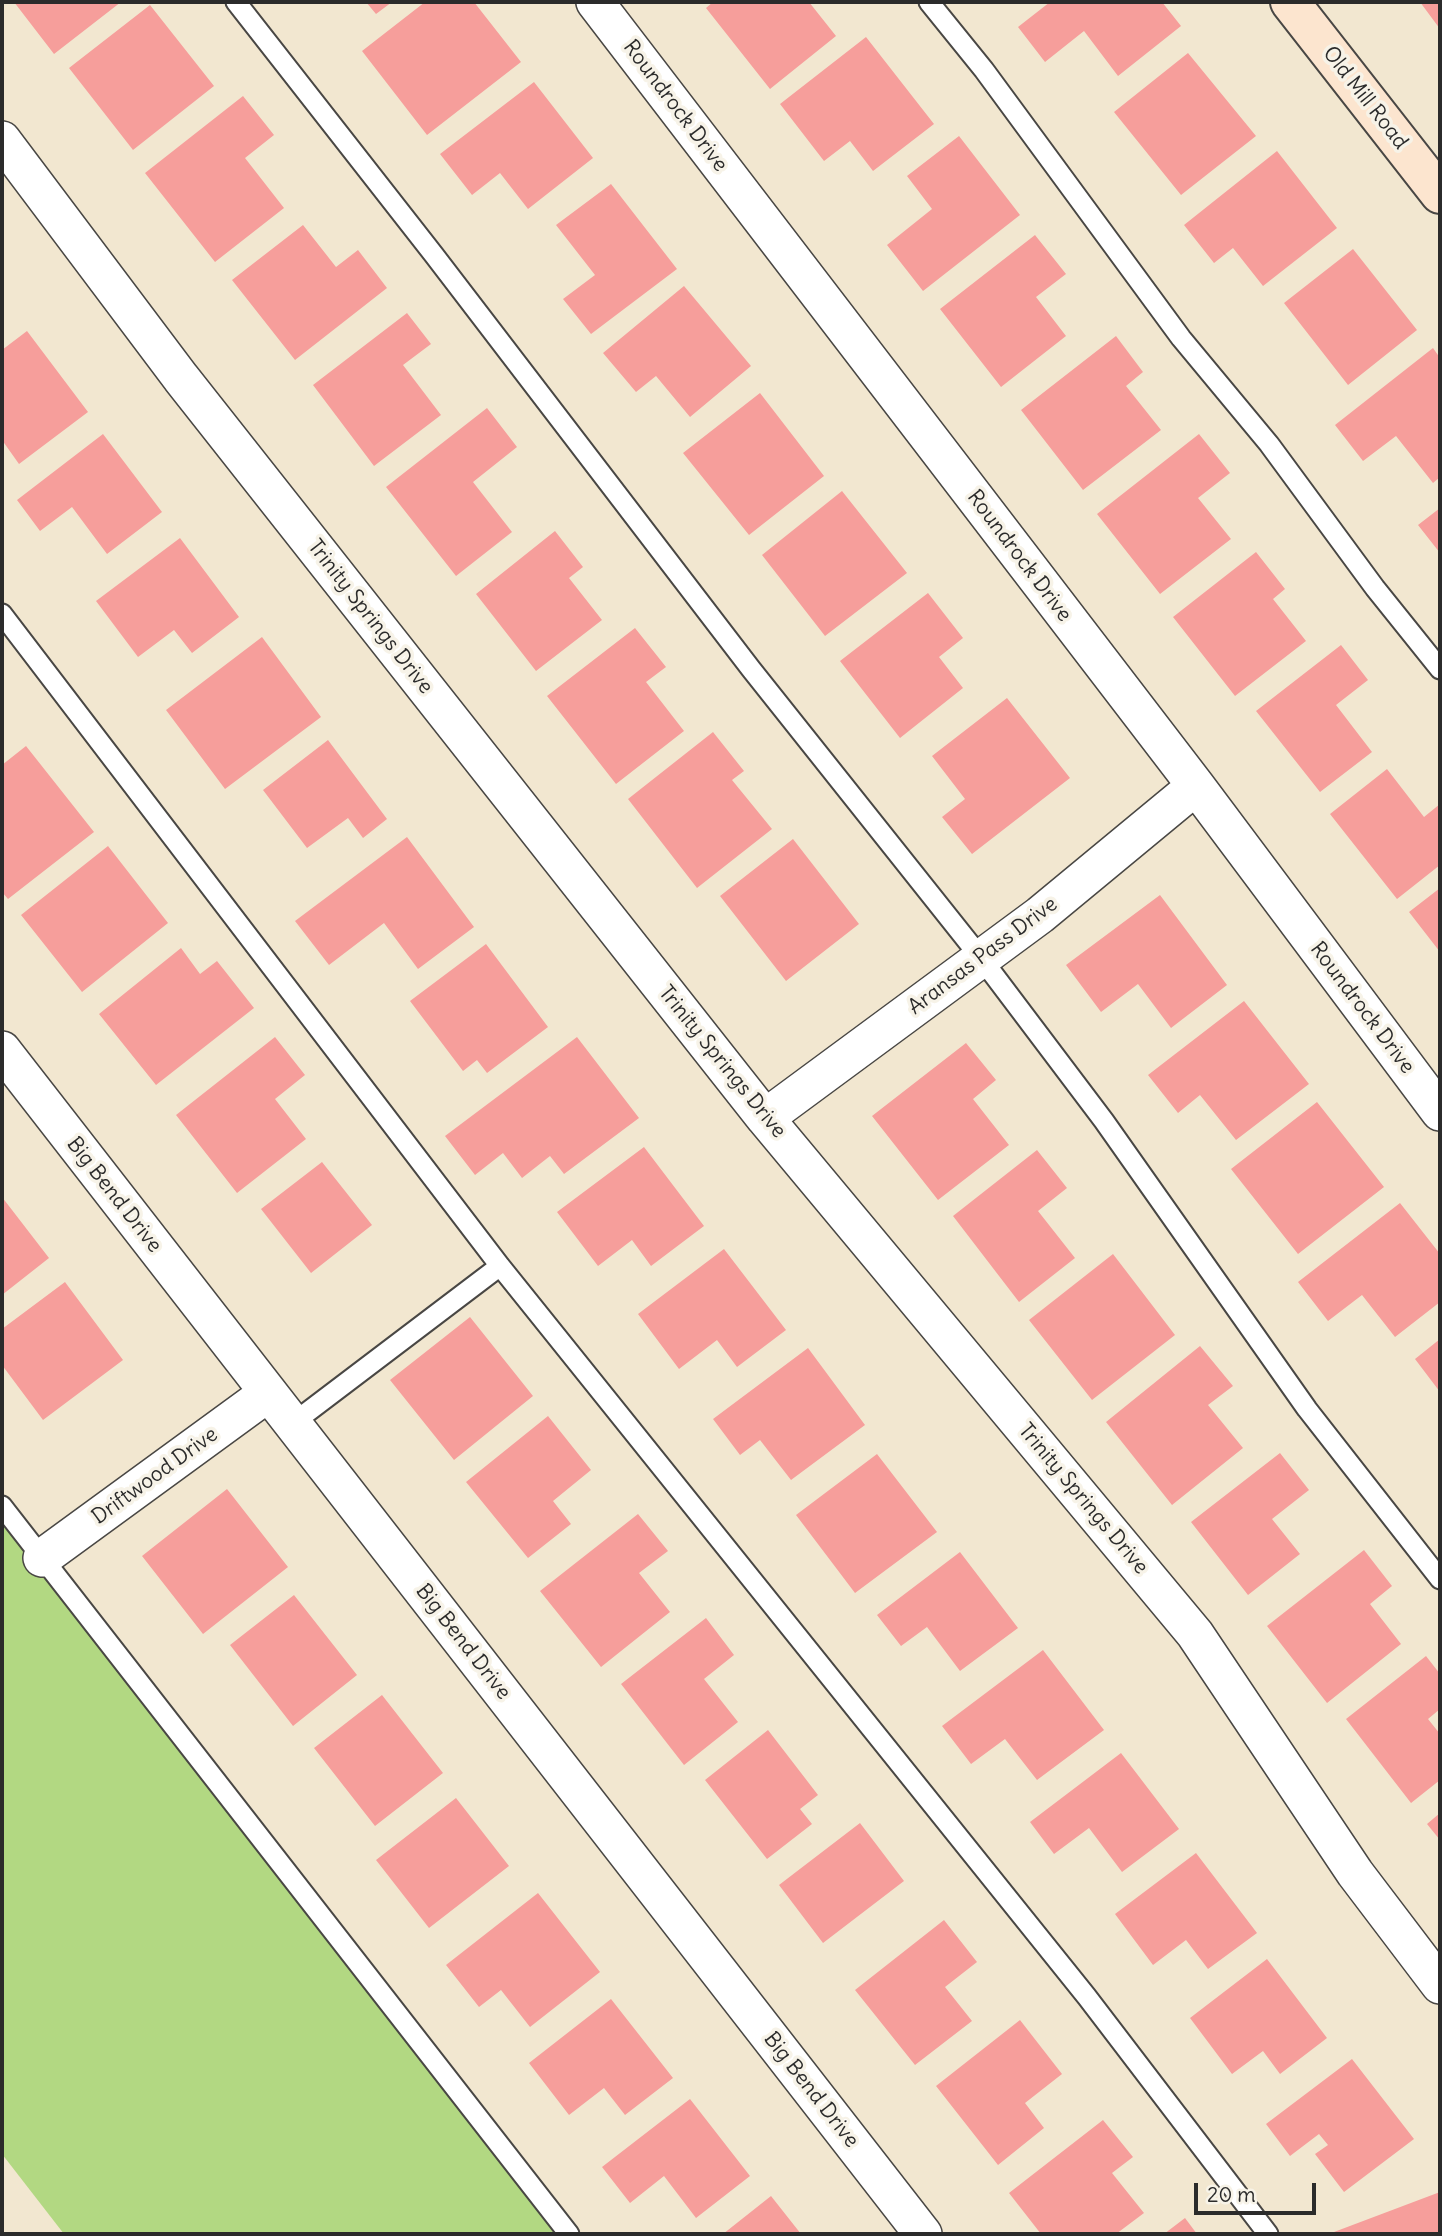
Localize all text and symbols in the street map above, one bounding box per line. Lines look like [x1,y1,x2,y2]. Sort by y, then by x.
street label: Roundrock Drive [617,35,733,177]
street label: Old Mill Road [1317,42,1413,154]
street label: Roundrock Drive [961,485,1077,627]
street label: Trinity Springs Drive [302,535,438,699]
street label: Aransas Pass Drive [904,892,1062,1020]
street label: Roundrock Drive [1304,937,1420,1079]
street label: Trinity Springs Drive [653,981,791,1143]
street label: Big Bend Drive [61,1132,167,1258]
street label: Trinity Springs Drive [1013,1419,1153,1579]
street label: Driftwood Drive [87,1422,223,1530]
street label: Big Bend Drive [410,1579,516,1705]
street label: Big Bend Drive [758,2027,864,2153]
scale bar [1197,2170,1320,2214]
text: 20 m [1207,2181,1256,2208]

